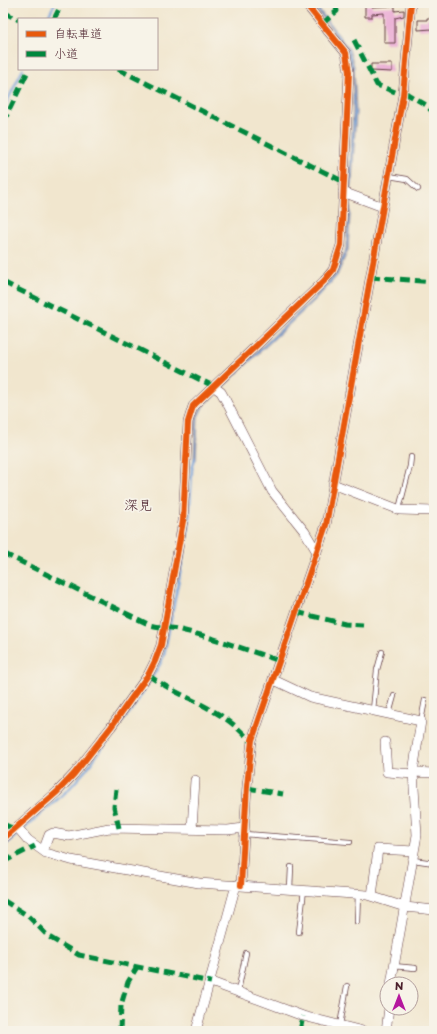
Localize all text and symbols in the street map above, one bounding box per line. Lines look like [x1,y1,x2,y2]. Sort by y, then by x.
legend [18,18,158,70]
text: 自転車道 [54,24,102,42]
text: 小道 [54,44,78,62]
district label: 深見 [124,494,152,515]
north arrow [379,976,419,1016]
text: N [395,977,404,994]

